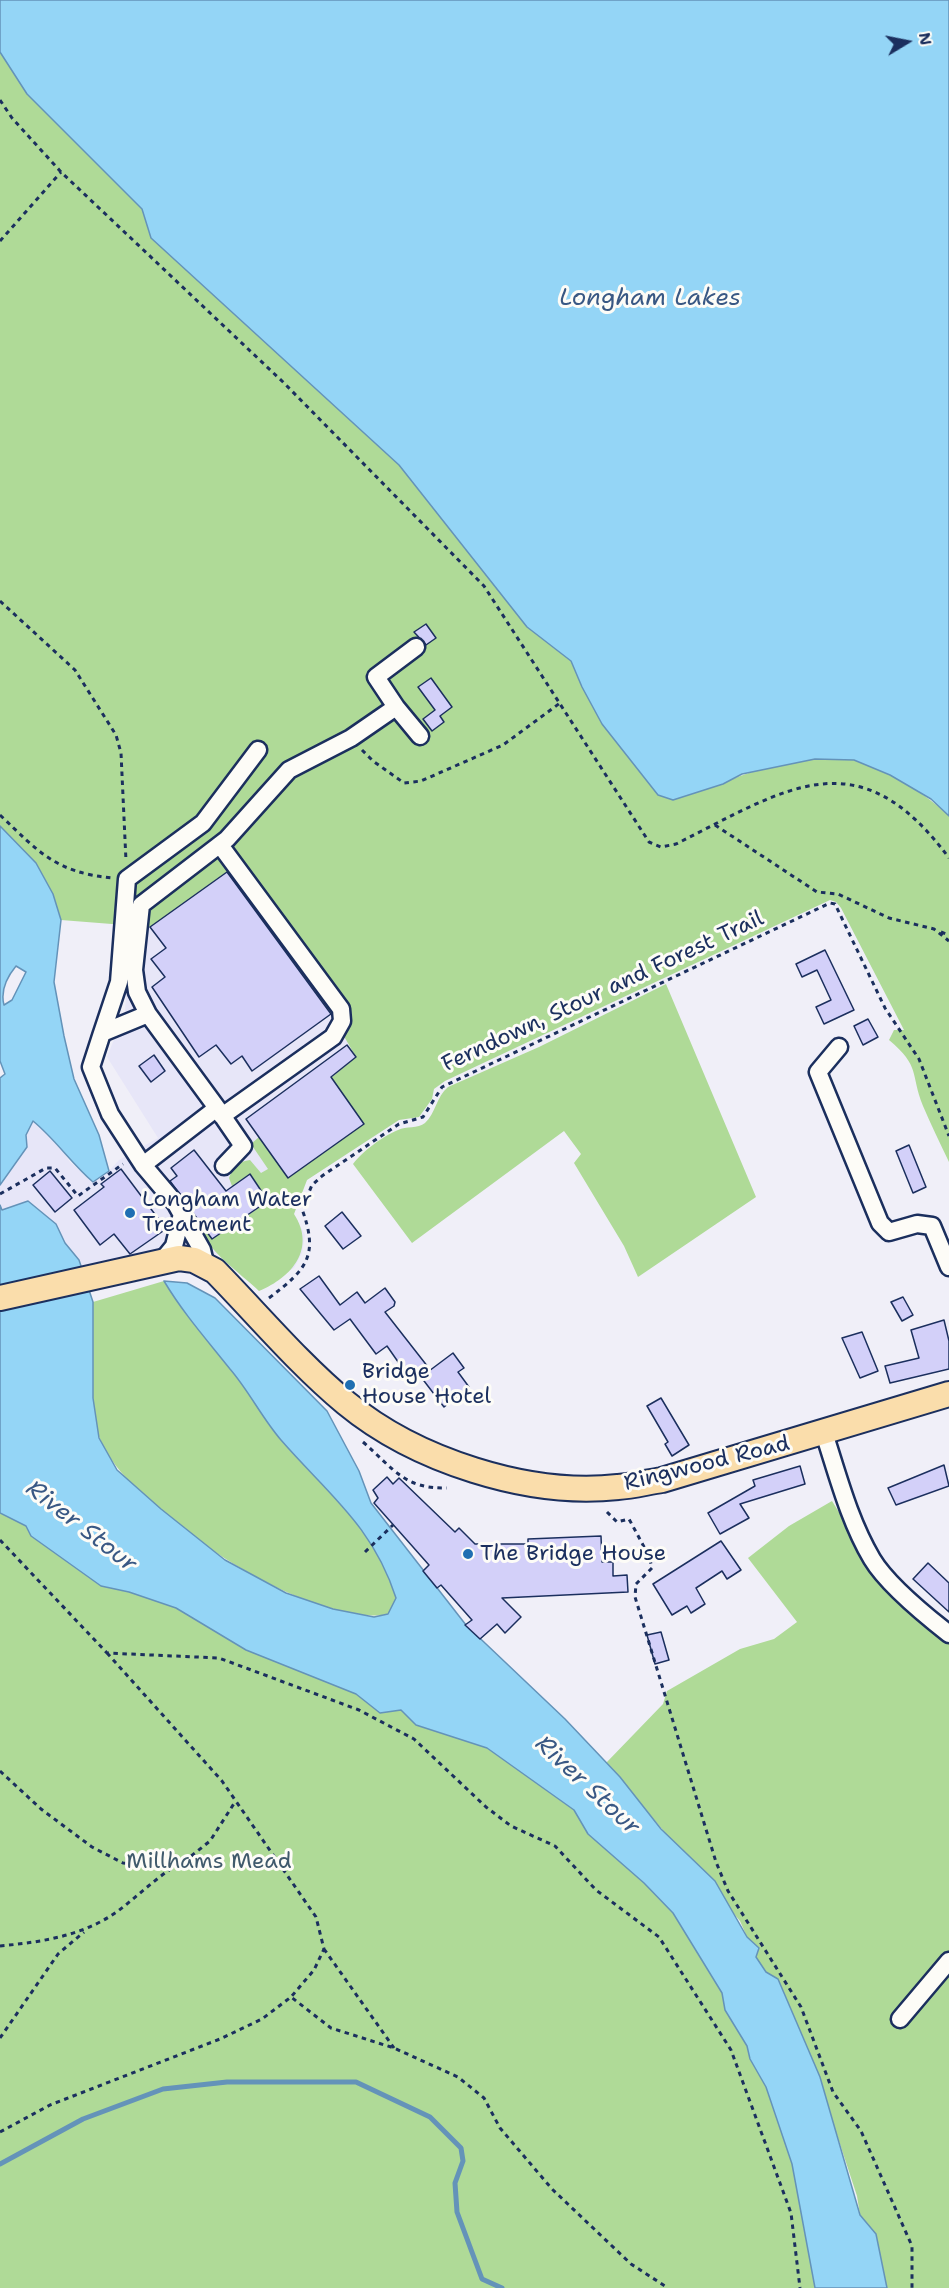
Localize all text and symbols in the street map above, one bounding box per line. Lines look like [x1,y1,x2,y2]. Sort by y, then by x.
north arrow [877,12,937,72]
text: N [914,31,937,47]
water label: Longham Lakes [559,285,741,313]
street label: Ferndown, Stour and Forest Trail [438,906,768,1078]
place label: Longham Water Treatment [142,1187,312,1238]
marker: Longham Water Treatment [123,1206,137,1220]
place label: Bridge House Hotel [362,1359,491,1410]
marker: Bridge House Hotel [343,1378,357,1392]
street label: Ringwood Road [621,1431,793,1497]
water label: River Stour [20,1475,142,1579]
place label: The Bridge House [480,1541,666,1567]
marker: The Bridge House [461,1547,475,1561]
water label: River Stour [529,1730,645,1842]
park label: Millhams Mead [126,1849,292,1875]

